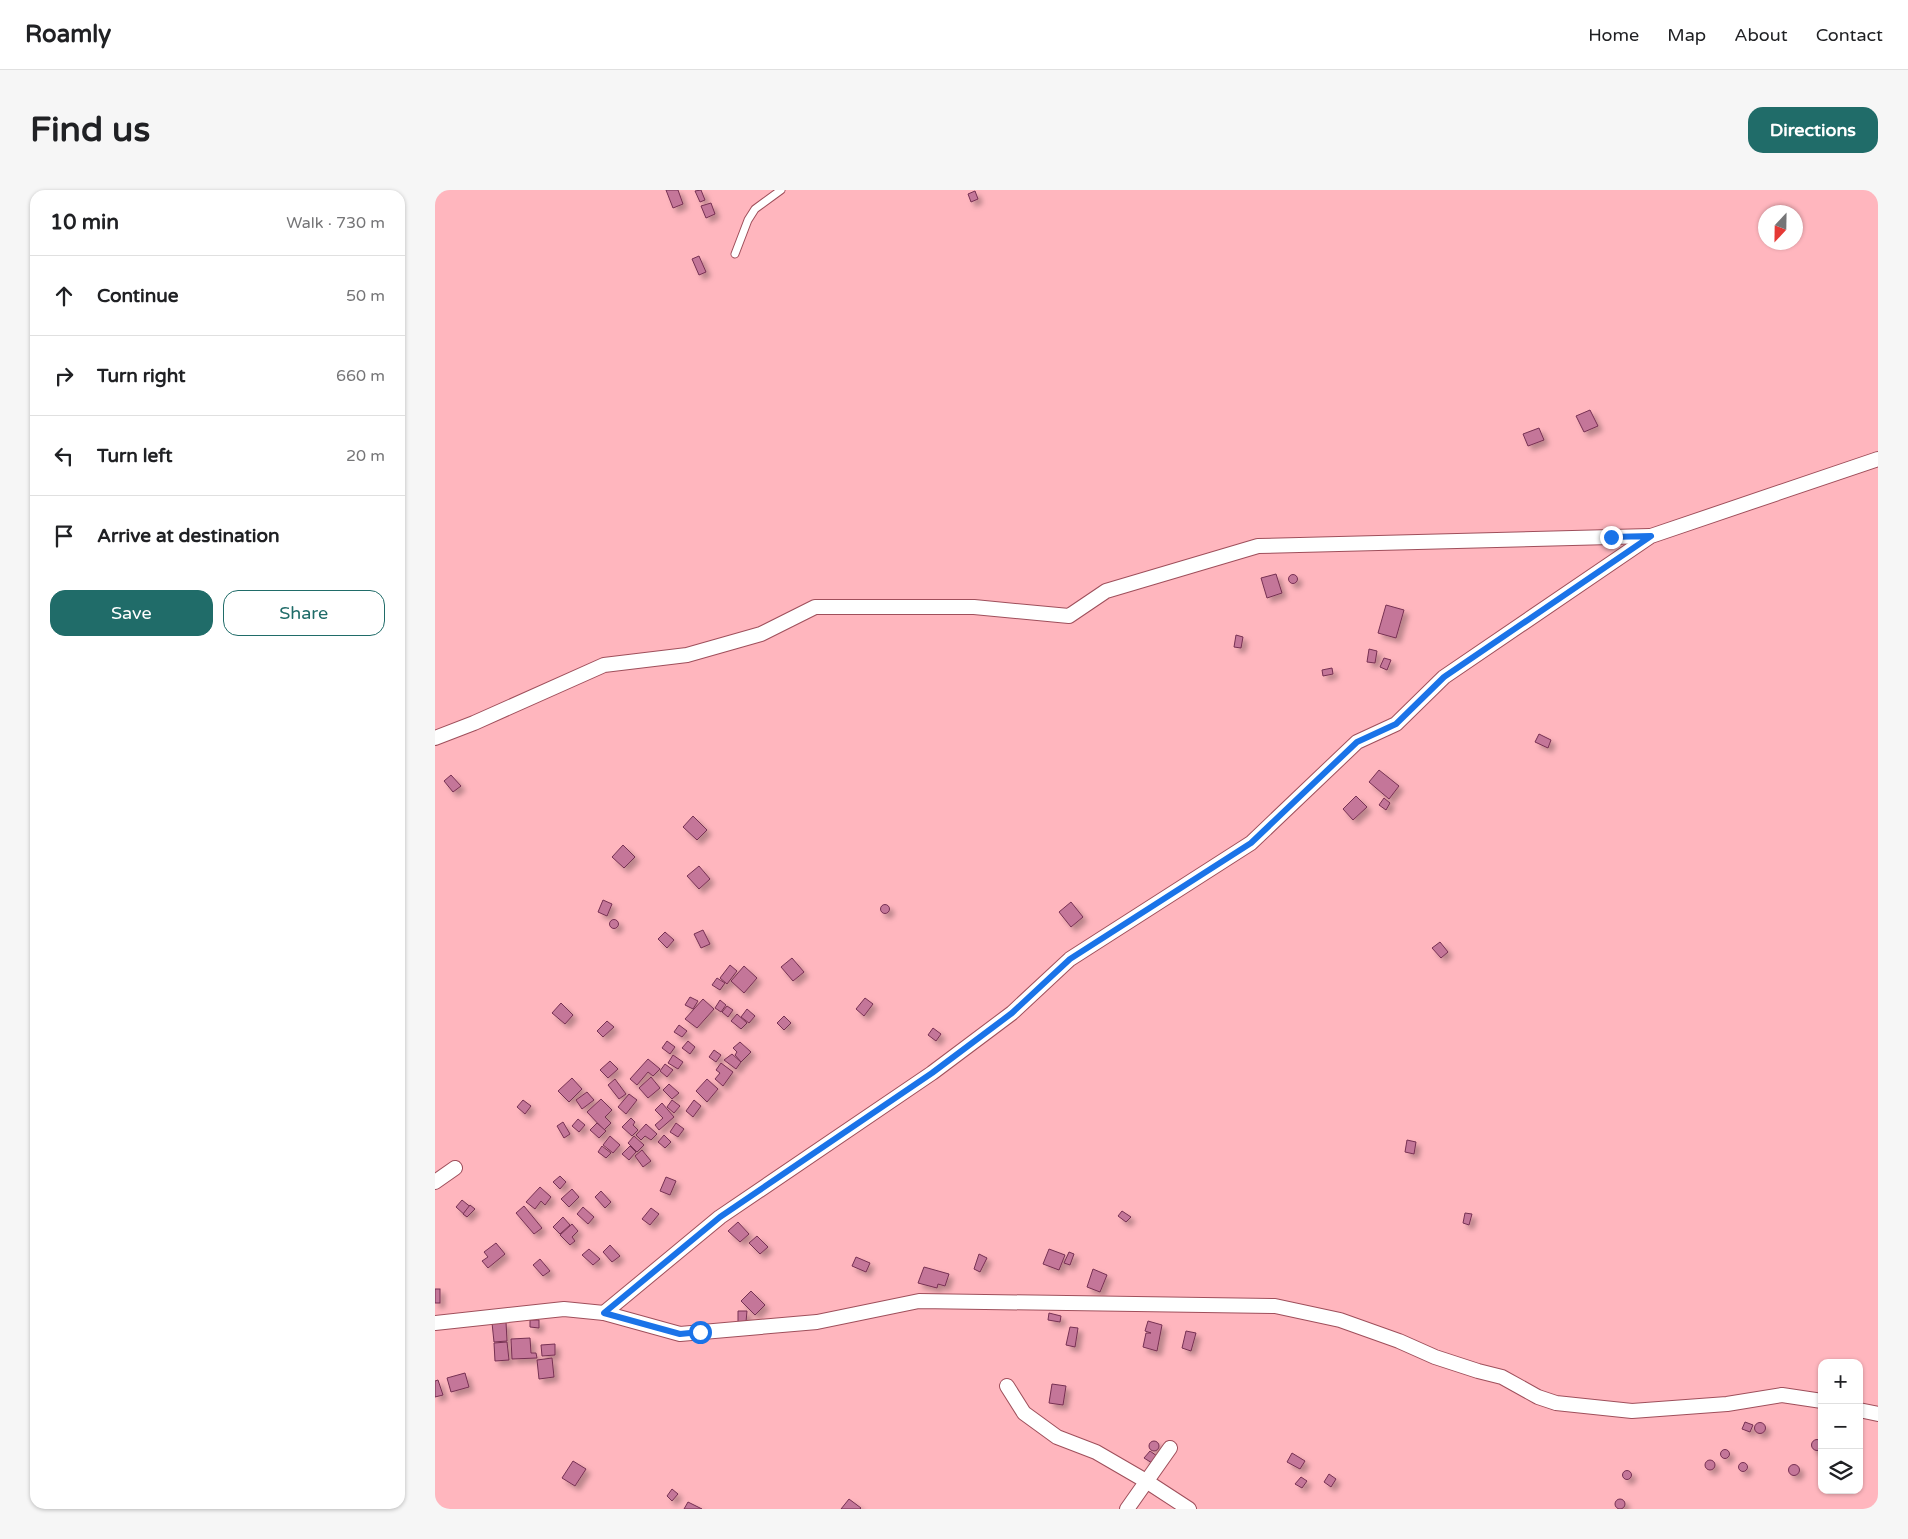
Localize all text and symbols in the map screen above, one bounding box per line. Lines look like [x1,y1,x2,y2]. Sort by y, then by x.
text: Roamly [25,20,111,49]
text: Home [1588,24,1639,46]
text: Map [1667,24,1706,46]
text: About [1734,24,1788,46]
text: Contact [1816,24,1883,46]
button: Directions [1748,107,1878,153]
text: Find us [30,109,150,151]
north arrow [1758,205,1803,250]
text: 10 min [50,210,119,235]
text: Walk · 730 m [286,213,385,233]
icon: ahead [50,282,78,310]
text: Continue [97,285,179,307]
text: 50 m [346,286,385,306]
icon: right [50,362,78,390]
text: Turn right [97,365,185,387]
text: 660 m [336,366,385,386]
icon: left [50,442,78,470]
text: Turn left [97,445,173,467]
text: 20 m [346,446,385,466]
icon: arrive [50,522,78,550]
text: Arrive at destination [97,525,280,547]
route end [1600,526,1623,549]
button: Save [50,590,213,636]
button: Share [223,590,385,636]
route start [689,1321,712,1344]
map controls [1818,1359,1863,1494]
button: + [1818,1359,1863,1404]
button: − [1818,1404,1863,1449]
button: layers [1818,1449,1863,1494]

